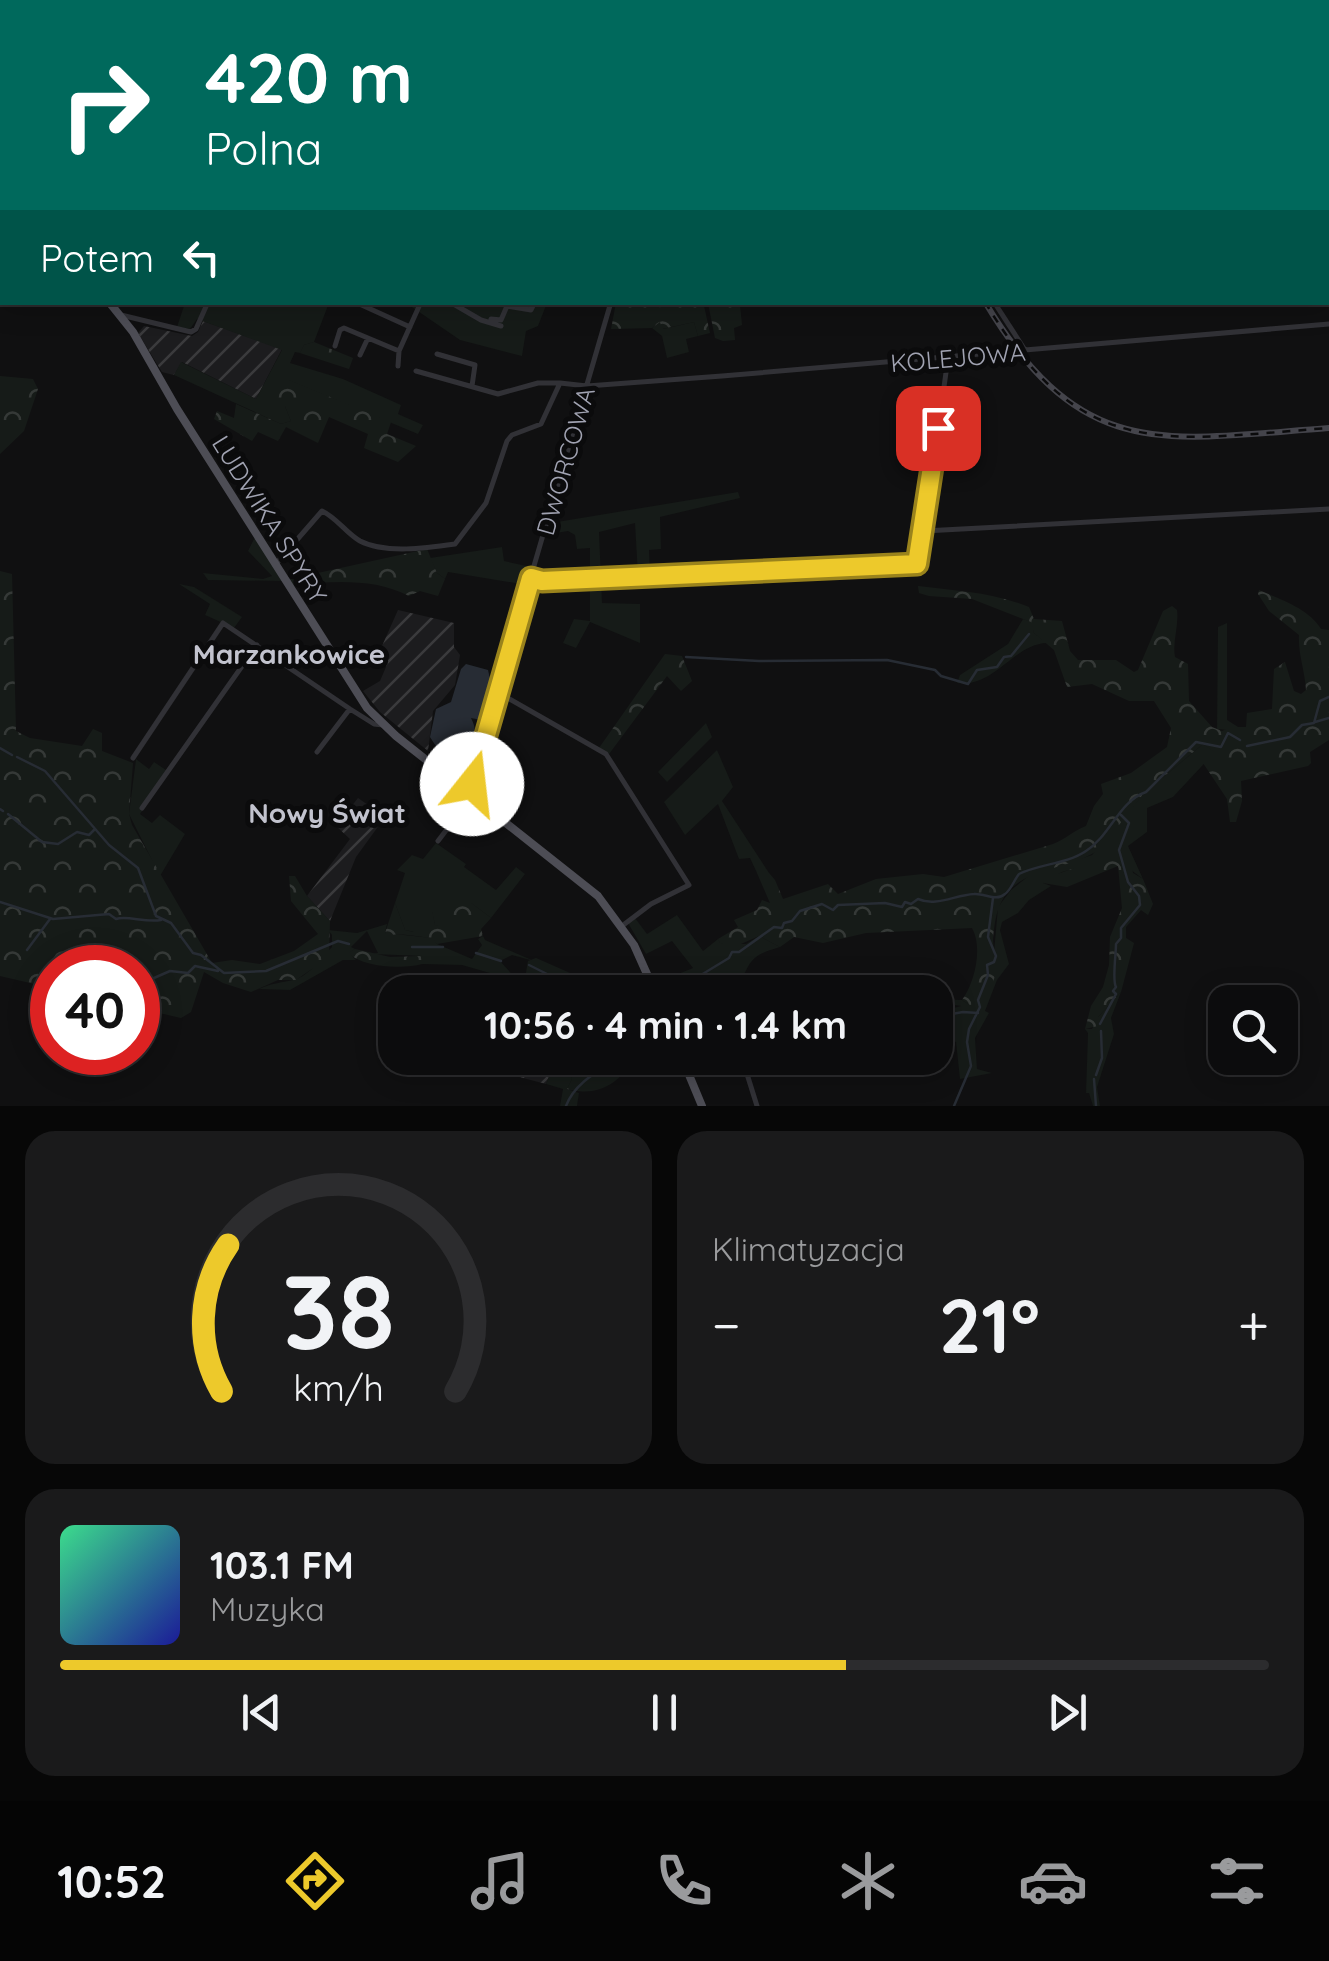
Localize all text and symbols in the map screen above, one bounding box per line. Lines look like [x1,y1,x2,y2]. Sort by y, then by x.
text: 420 m [205,33,413,121]
icon: right [40,40,170,170]
text: Polna [205,120,322,176]
icon: left [174,230,229,285]
text: Potem [40,234,154,282]
street label: KOLEJOWA [889,336,1027,378]
street label: DWORCOWA [529,383,601,539]
pin [896,386,981,471]
icon: arrive [911,401,966,456]
street label: LUDWIKA SPYRY [206,429,334,609]
district label: Marzankowice [193,636,385,671]
position arrow [420,732,524,836]
district label: Nowy Świat [248,795,406,830]
speed limit sign: 40 [30,945,160,1075]
map controls [1208,985,1298,1075]
button: search [1208,985,1298,1075]
text: 10:56 · 4 min · 1.4 km [484,1001,847,1049]
text: Klimatyzacja [712,1229,905,1269]
text: 38 [282,1245,395,1375]
text: 21° [939,1278,1040,1372]
text: − [712,1290,741,1359]
text: + [1238,1290,1269,1359]
text: km/h [293,1365,384,1410]
text: 103.1 FM [210,1541,354,1589]
text: Muzyka [210,1589,325,1629]
icon: previous [234,1685,289,1740]
icon: pause [637,1685,692,1740]
icon: next [1040,1685,1095,1740]
icon: directions [280,1846,350,1916]
icon: music [465,1846,535,1916]
icon: phone [649,1846,719,1916]
icon: climate [833,1846,903,1916]
icon: car [1018,1846,1088,1916]
icon: filters [1202,1846,1272,1916]
text: 10:52 [57,1853,166,1909]

